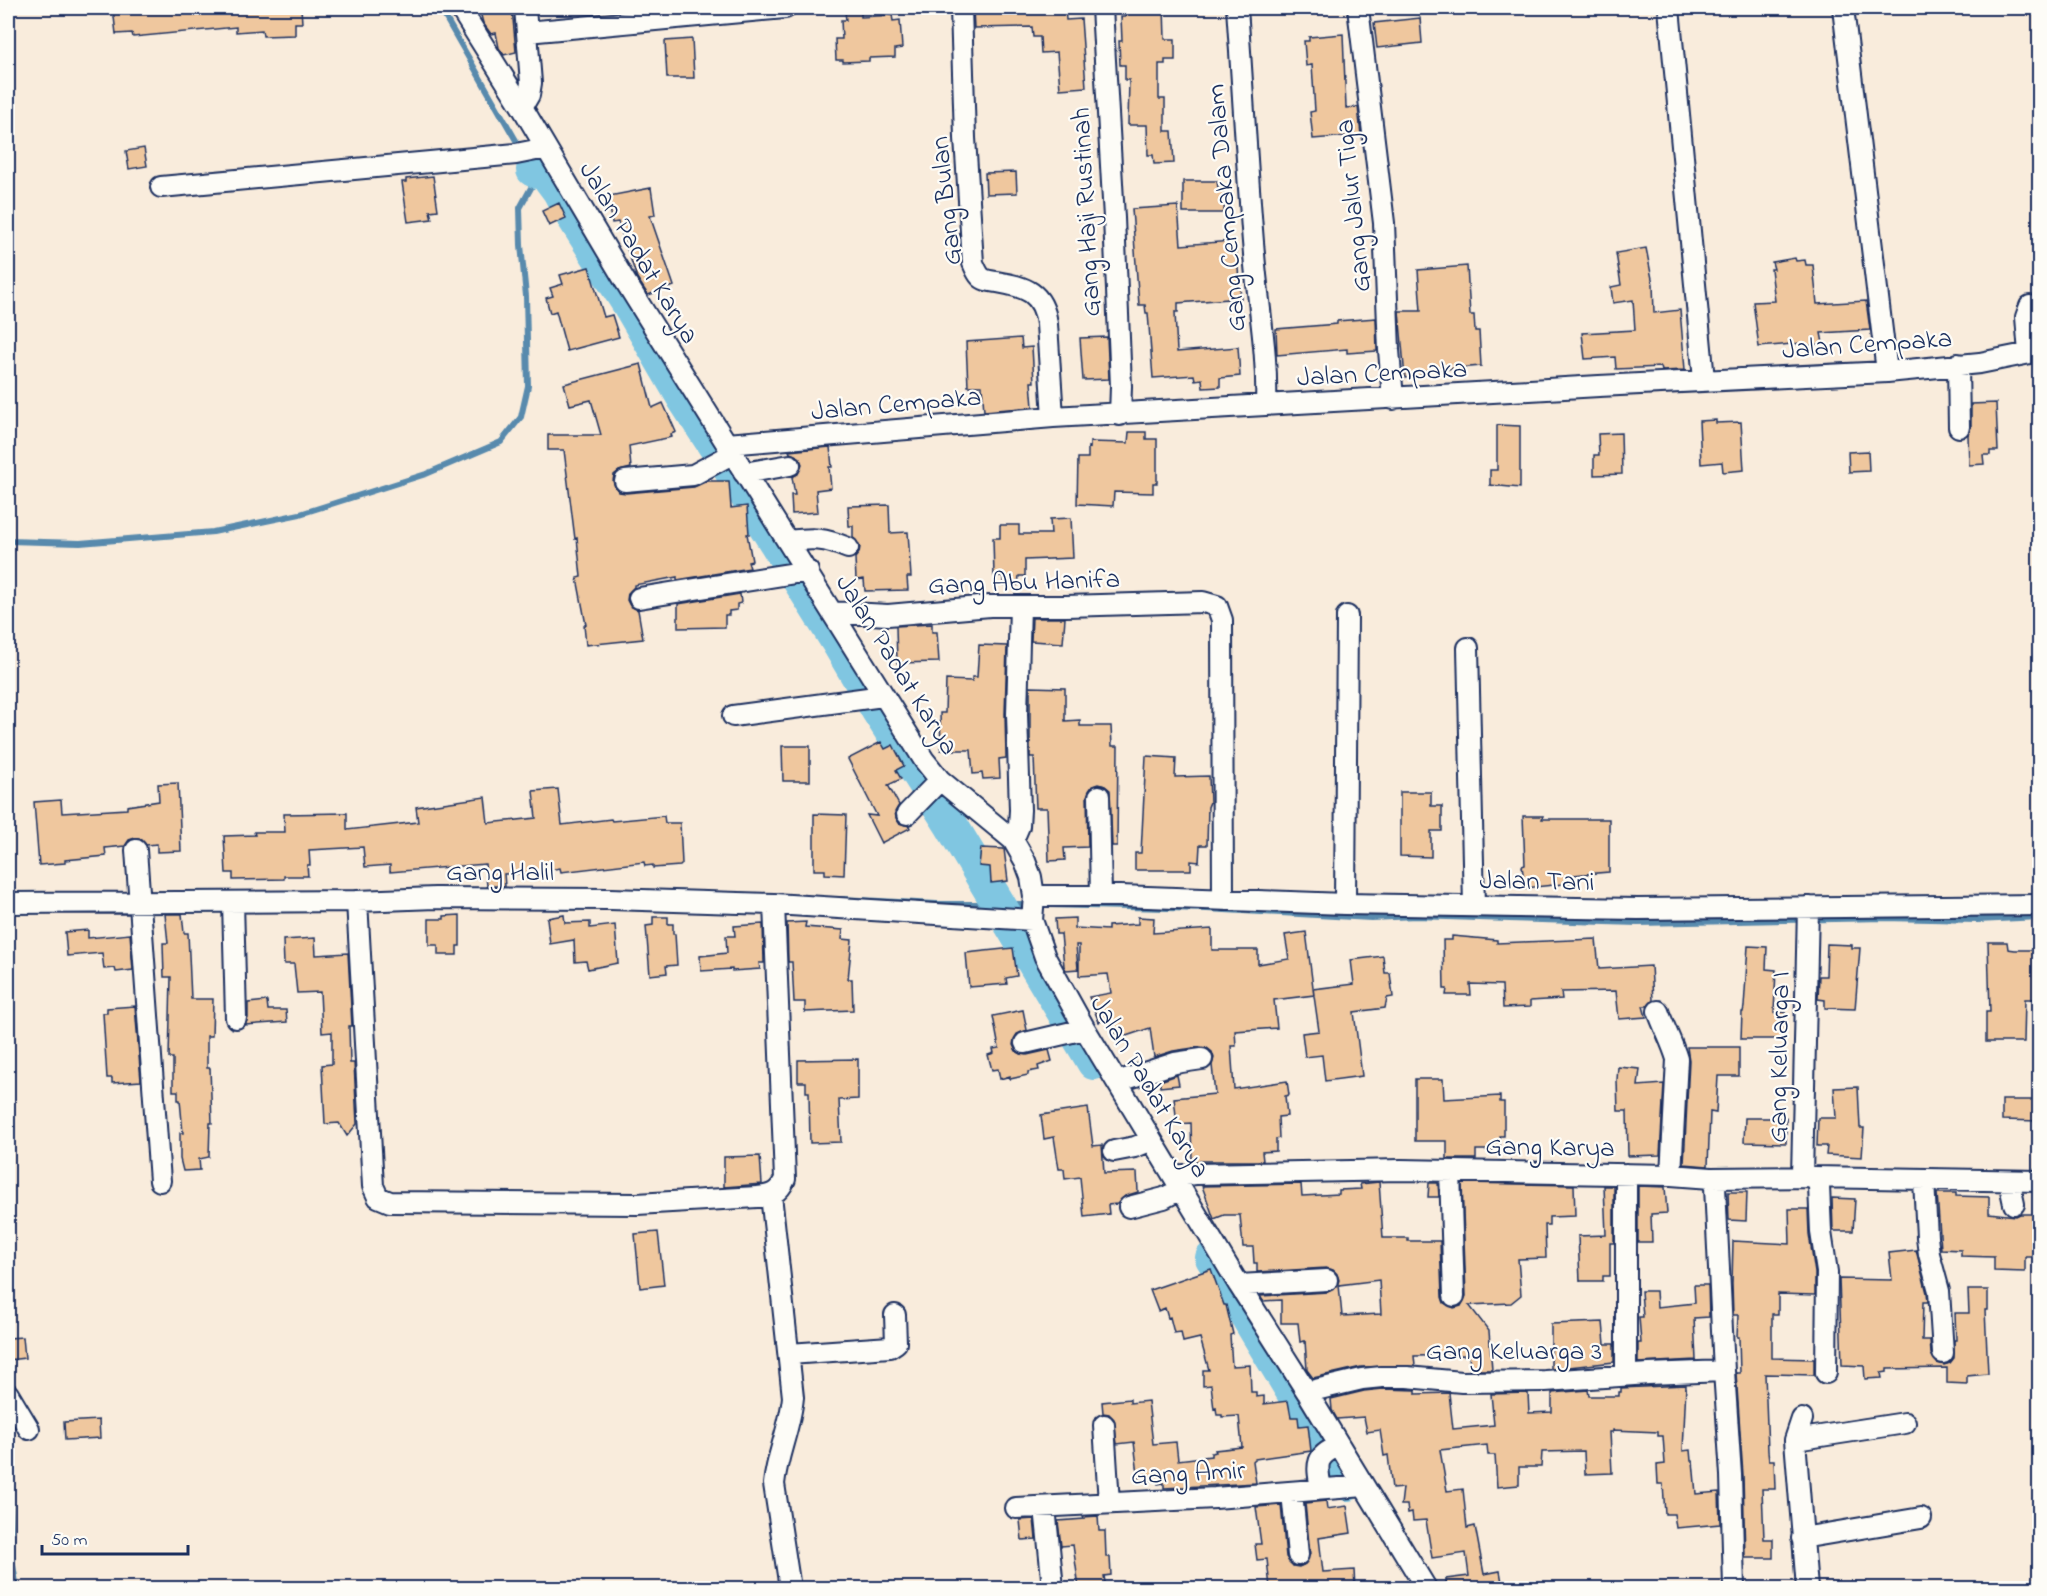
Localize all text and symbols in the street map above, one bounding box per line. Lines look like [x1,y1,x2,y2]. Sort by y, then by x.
street label: Gang Cempaka Dalam [1197,82,1258,333]
street label: Gang Haji Rustinah [1063,106,1112,318]
street label: Gang Jalur Tiga [1326,117,1383,294]
street label: Gang Bulan [921,134,974,267]
street label: Jalan Padat Karya [568,155,708,352]
street label: Jalan Cempaka [1781,320,1954,371]
street label: Jalan Cempaka [1296,351,1468,398]
street label: Jalan Cempaka [810,379,983,432]
street label: Gang Abu Hanifa [927,561,1121,606]
street label: Jalan Padat Karya [825,567,967,763]
street label: Gang Halil [446,854,554,893]
street label: Jalan Tani [1479,862,1595,903]
street label: Gang Keluarga I [1760,971,1801,1143]
street label: Jalan Padat Karya [1079,989,1219,1186]
street label: Gang Karya [1485,1128,1615,1169]
street label: Gang Keluarga 3 [1426,1333,1602,1372]
street label: Gang Amir [1130,1452,1247,1497]
scale bar [42,1518,188,1556]
text: 50 m [51,1528,88,1554]

